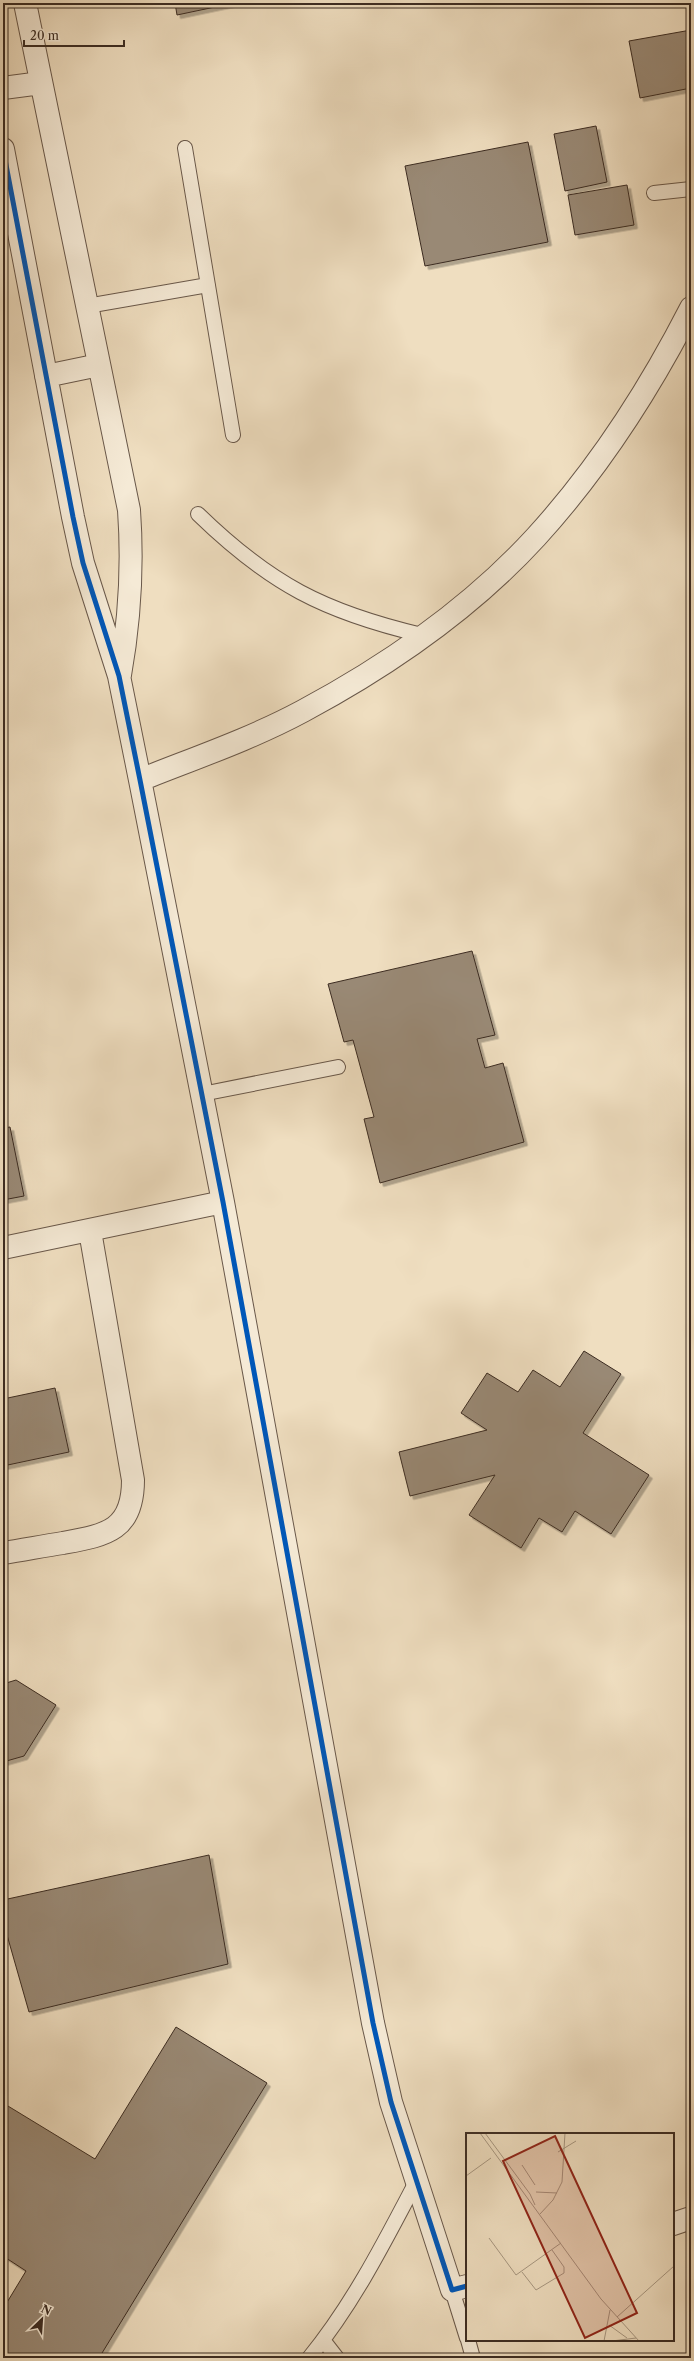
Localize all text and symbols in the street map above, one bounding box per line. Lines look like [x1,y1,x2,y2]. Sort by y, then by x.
scale bar [24,22,124,48]
text: 20 m [30,28,59,43]
inset map [466,2133,674,2341]
north arrow [22,2299,62,2339]
text: N [39,2302,54,2318]

